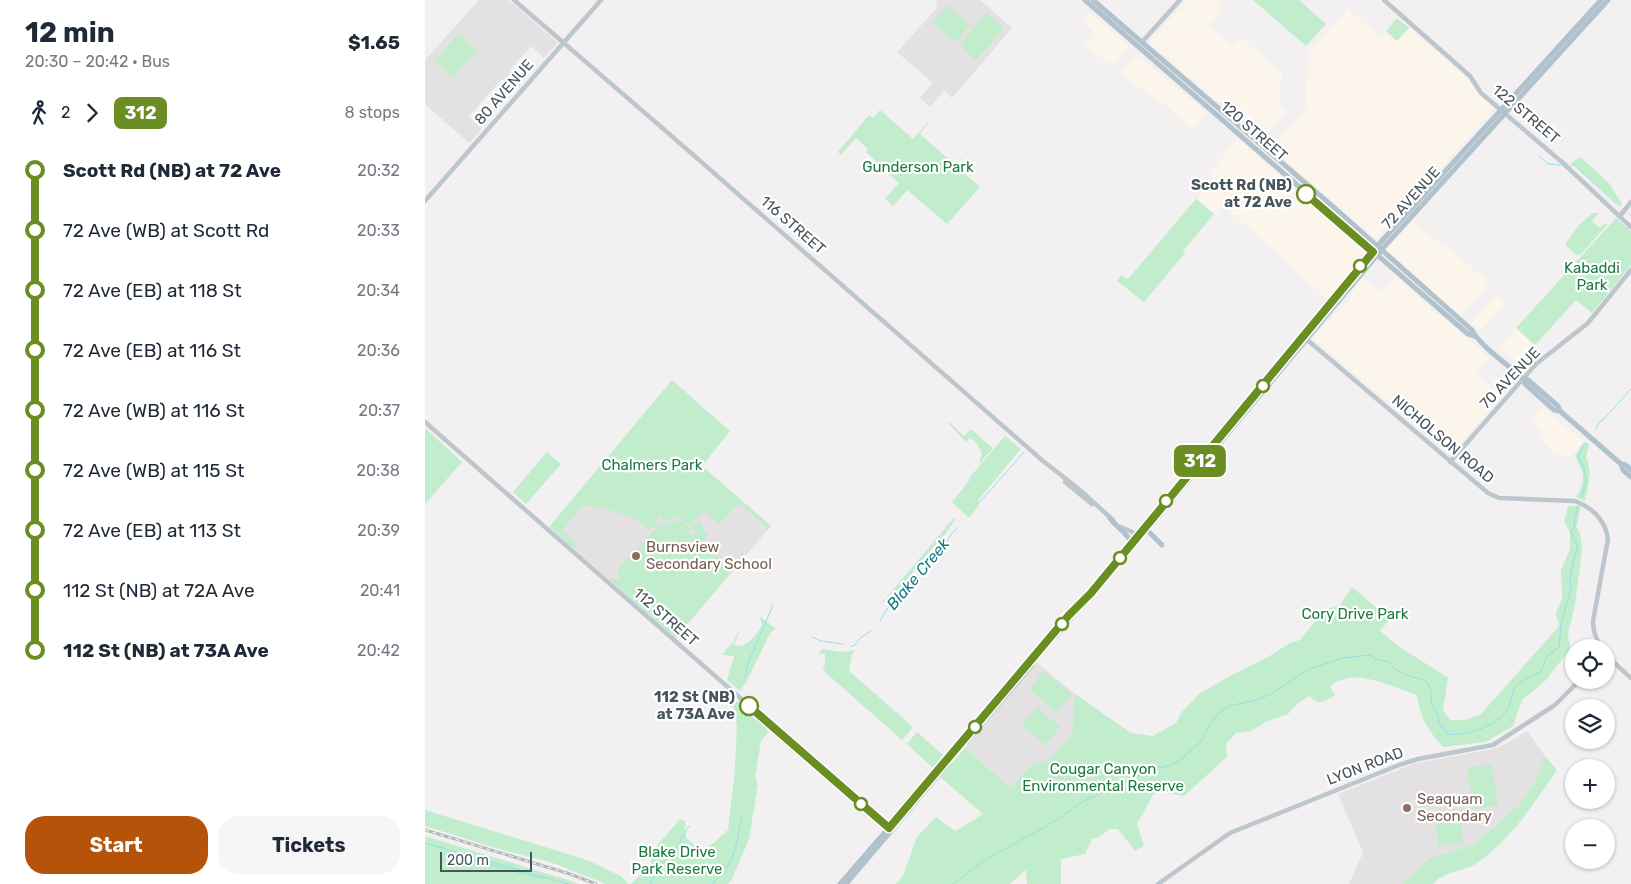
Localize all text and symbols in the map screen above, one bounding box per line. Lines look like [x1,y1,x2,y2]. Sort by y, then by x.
text: 12 min [25,16,115,49]
text: $1.65 [348,31,400,54]
text: 20:30 – 20:42 · Bus [25,52,170,71]
street label: 80 AVENUE [471,56,537,128]
street label: 122 STREET [1489,81,1564,148]
street label: 120 STREET [1217,97,1291,165]
icon: walk [25,99,53,127]
icon: forward [78,99,106,127]
text: 312 [124,102,157,124]
text: 2 [61,103,70,122]
text: 8 stops [345,103,400,122]
park label: Gunderson Park [862,158,974,176]
text: Scott Rd (NB) at 72 Ave [63,159,281,182]
text: 20:32 [357,161,400,180]
street label: 72 AVENUE [1378,163,1444,233]
place label: Scott Rd (NB) at 72 Ave [1191,176,1292,211]
marker: Scott Rd (NB) at 72 Ave [1296,184,1316,204]
street label: 116 STREET [757,192,829,258]
text: 72 Ave (WB) at Scott Rd [63,219,269,242]
text: 20:33 [357,221,400,240]
unlabelled marker [1353,259,1367,273]
park label: Kabaddi Park [1564,259,1620,294]
text: 72 Ave (EB) at 118 St [63,279,242,302]
text: 20:34 [357,281,400,300]
text: 72 Ave (EB) at 116 St [63,339,241,362]
text: 20:36 [357,341,400,360]
street label: 70 AVENUE [1476,343,1544,413]
unlabelled marker [1256,379,1270,393]
street label: NICHOLSON ROAD [1388,391,1498,487]
text: 72 Ave (WB) at 116 St [63,399,245,422]
text: 20:37 [359,401,400,420]
line badge: 312 [1171,445,1229,477]
text: 312 [1184,450,1216,472]
park label: Chalmers Park [601,456,703,474]
text: 72 Ave (WB) at 115 St [63,459,245,482]
text: 20:38 [357,461,400,480]
unlabelled marker [1159,494,1173,508]
text: 72 Ave (EB) at 113 St [63,519,241,542]
text: 20:39 [357,521,400,540]
water label: Blake Creek [883,534,954,614]
place label: Burnsview Secondary School [646,538,772,573]
marker: Burnsview Secondary School [630,550,642,562]
unlabelled marker [1113,551,1127,565]
text: 112 St (NB) at 72A Ave [63,579,255,602]
text: 20:41 [360,581,400,600]
street label: 112 STREET [630,584,702,650]
park label: Cory Drive Park [1302,605,1409,623]
unlabelled marker [1055,617,1069,631]
text: 112 St (NB) at 73A Ave [63,639,269,662]
map controls [1565,639,1615,869]
button: locate [1565,639,1615,689]
text: 20:42 [357,641,400,660]
place label: 112 St (NB) at 73A Ave [654,688,735,723]
marker: 112 St (NB) at 73A Ave [739,696,759,716]
button: layers [1565,699,1615,749]
unlabelled marker [968,720,982,734]
street label: LYON ROAD [1324,743,1406,789]
button: + [1565,759,1615,809]
park label: Cougar Canyon Environmental Reserve [1022,760,1184,795]
place label: Seaquam Secondary [1417,790,1492,825]
unlabelled marker [854,797,868,811]
marker: Seaquam Secondary [1401,802,1413,814]
button: Start [25,816,208,874]
button: Tickets [218,816,400,874]
button: − [1565,819,1615,869]
park label: Blake Drive Park Reserve [631,843,723,878]
scale bar [440,849,533,872]
text: 200 m [447,852,489,869]

